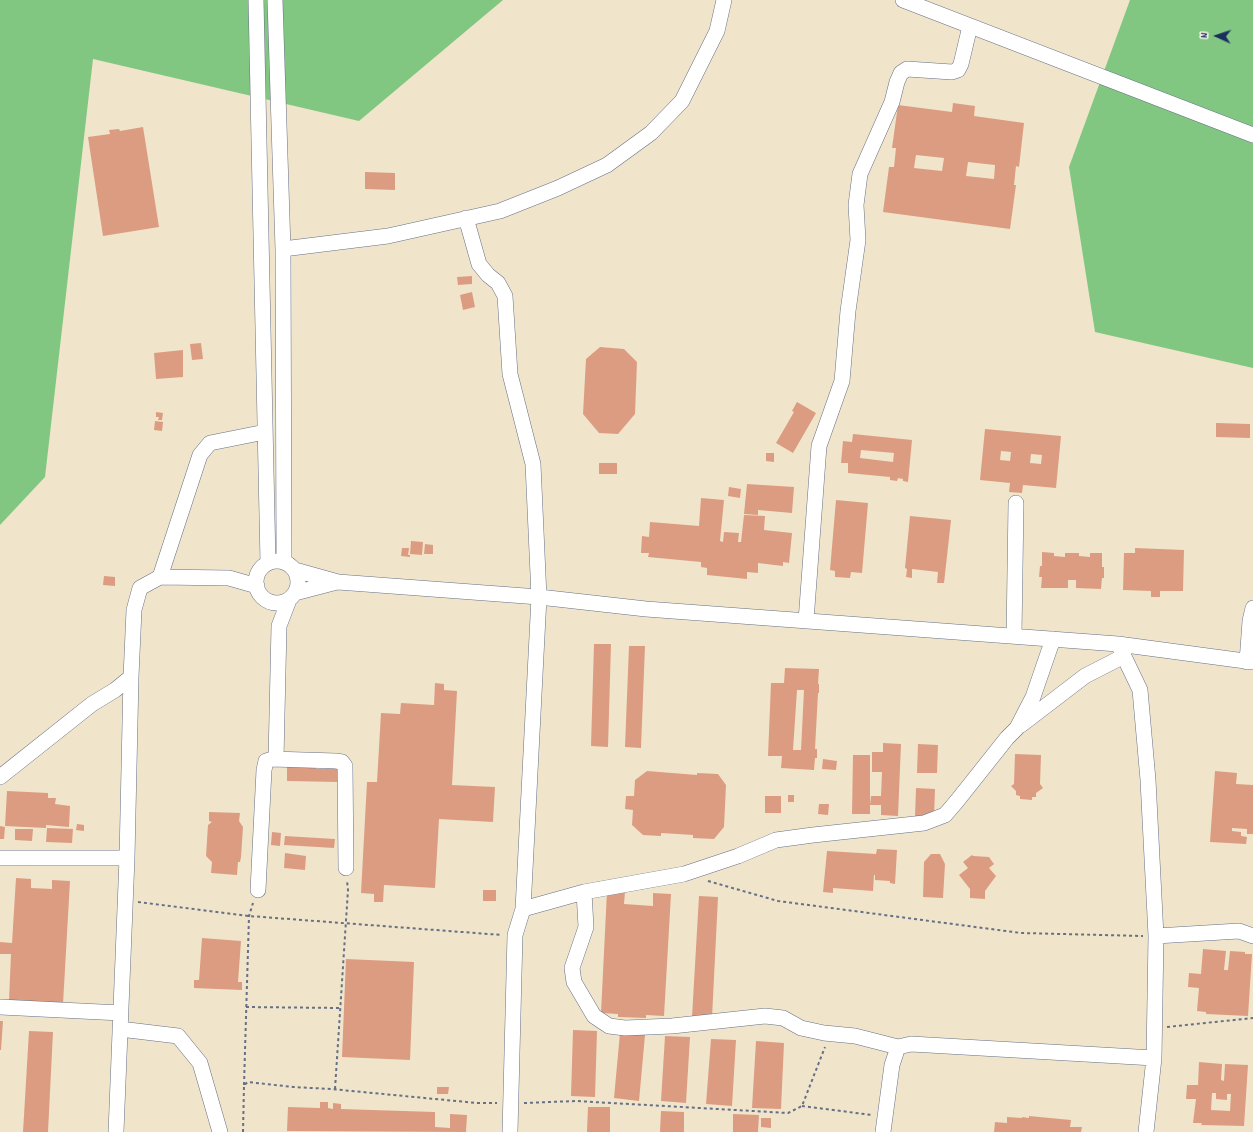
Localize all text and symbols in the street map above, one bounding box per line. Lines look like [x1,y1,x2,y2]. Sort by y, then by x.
north arrow [1197,16,1237,56]
text: N [1197,32,1213,39]

